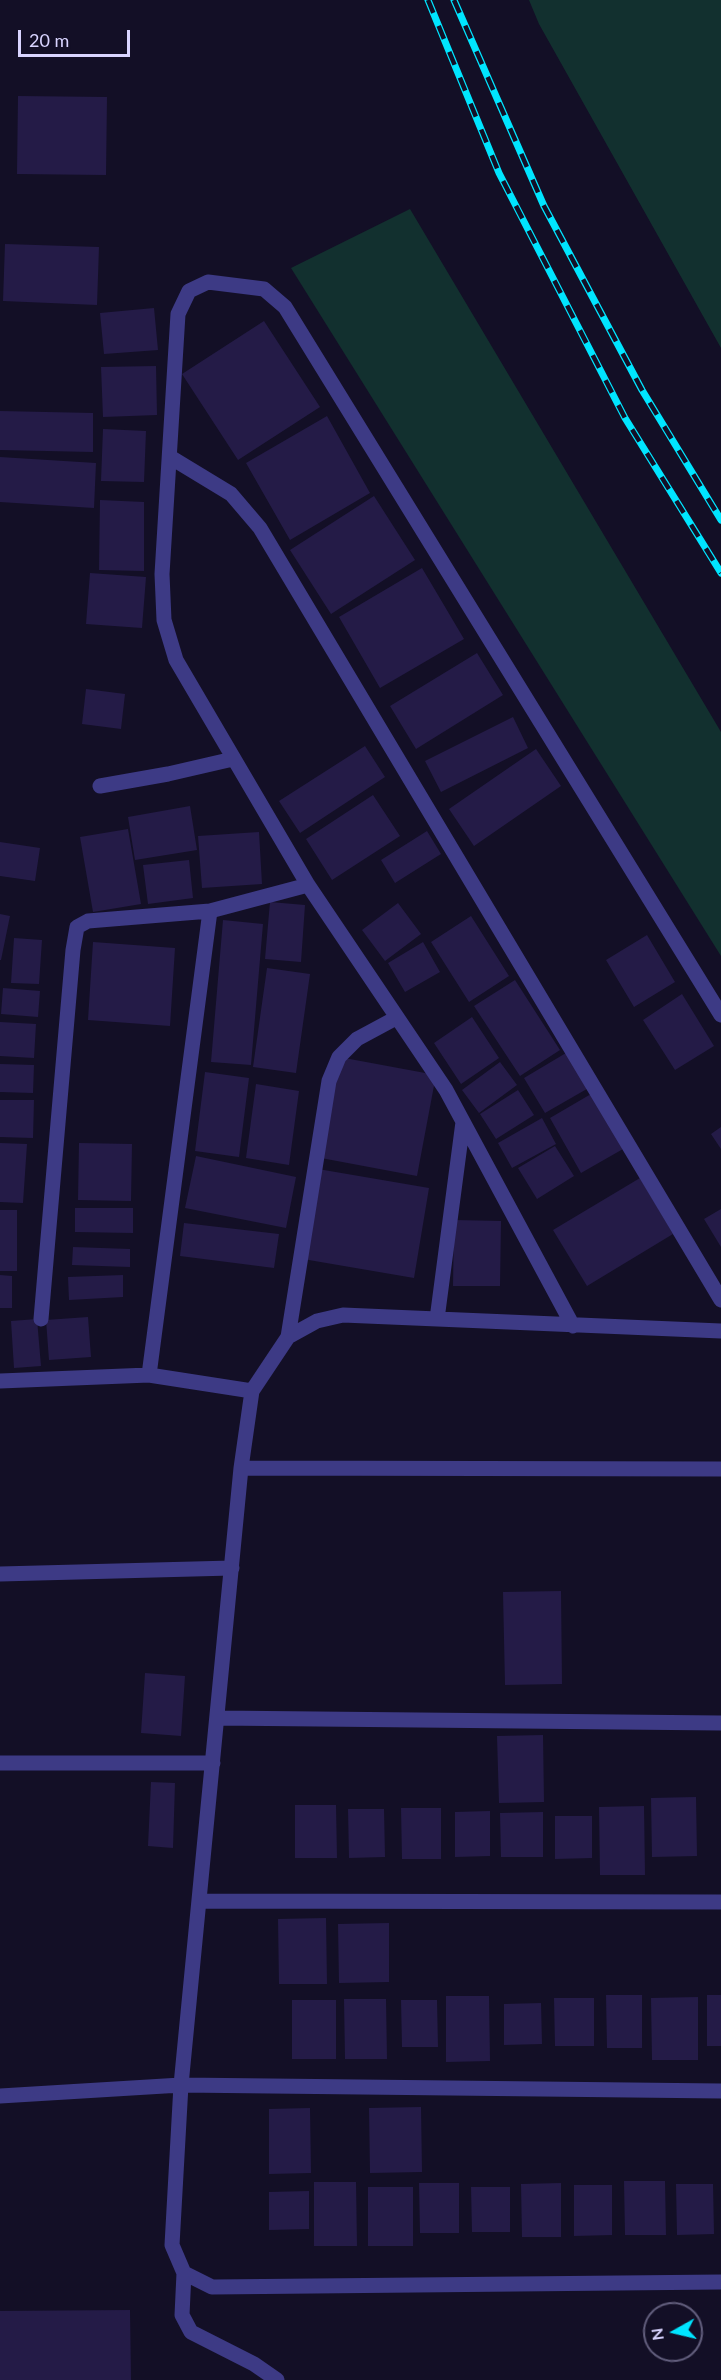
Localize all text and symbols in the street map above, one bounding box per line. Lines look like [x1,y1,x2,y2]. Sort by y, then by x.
scale bar [21,18,134,56]
text: 20 m [29,29,69,51]
north arrow [643,2302,703,2362]
text: N [646,2327,667,2342]

